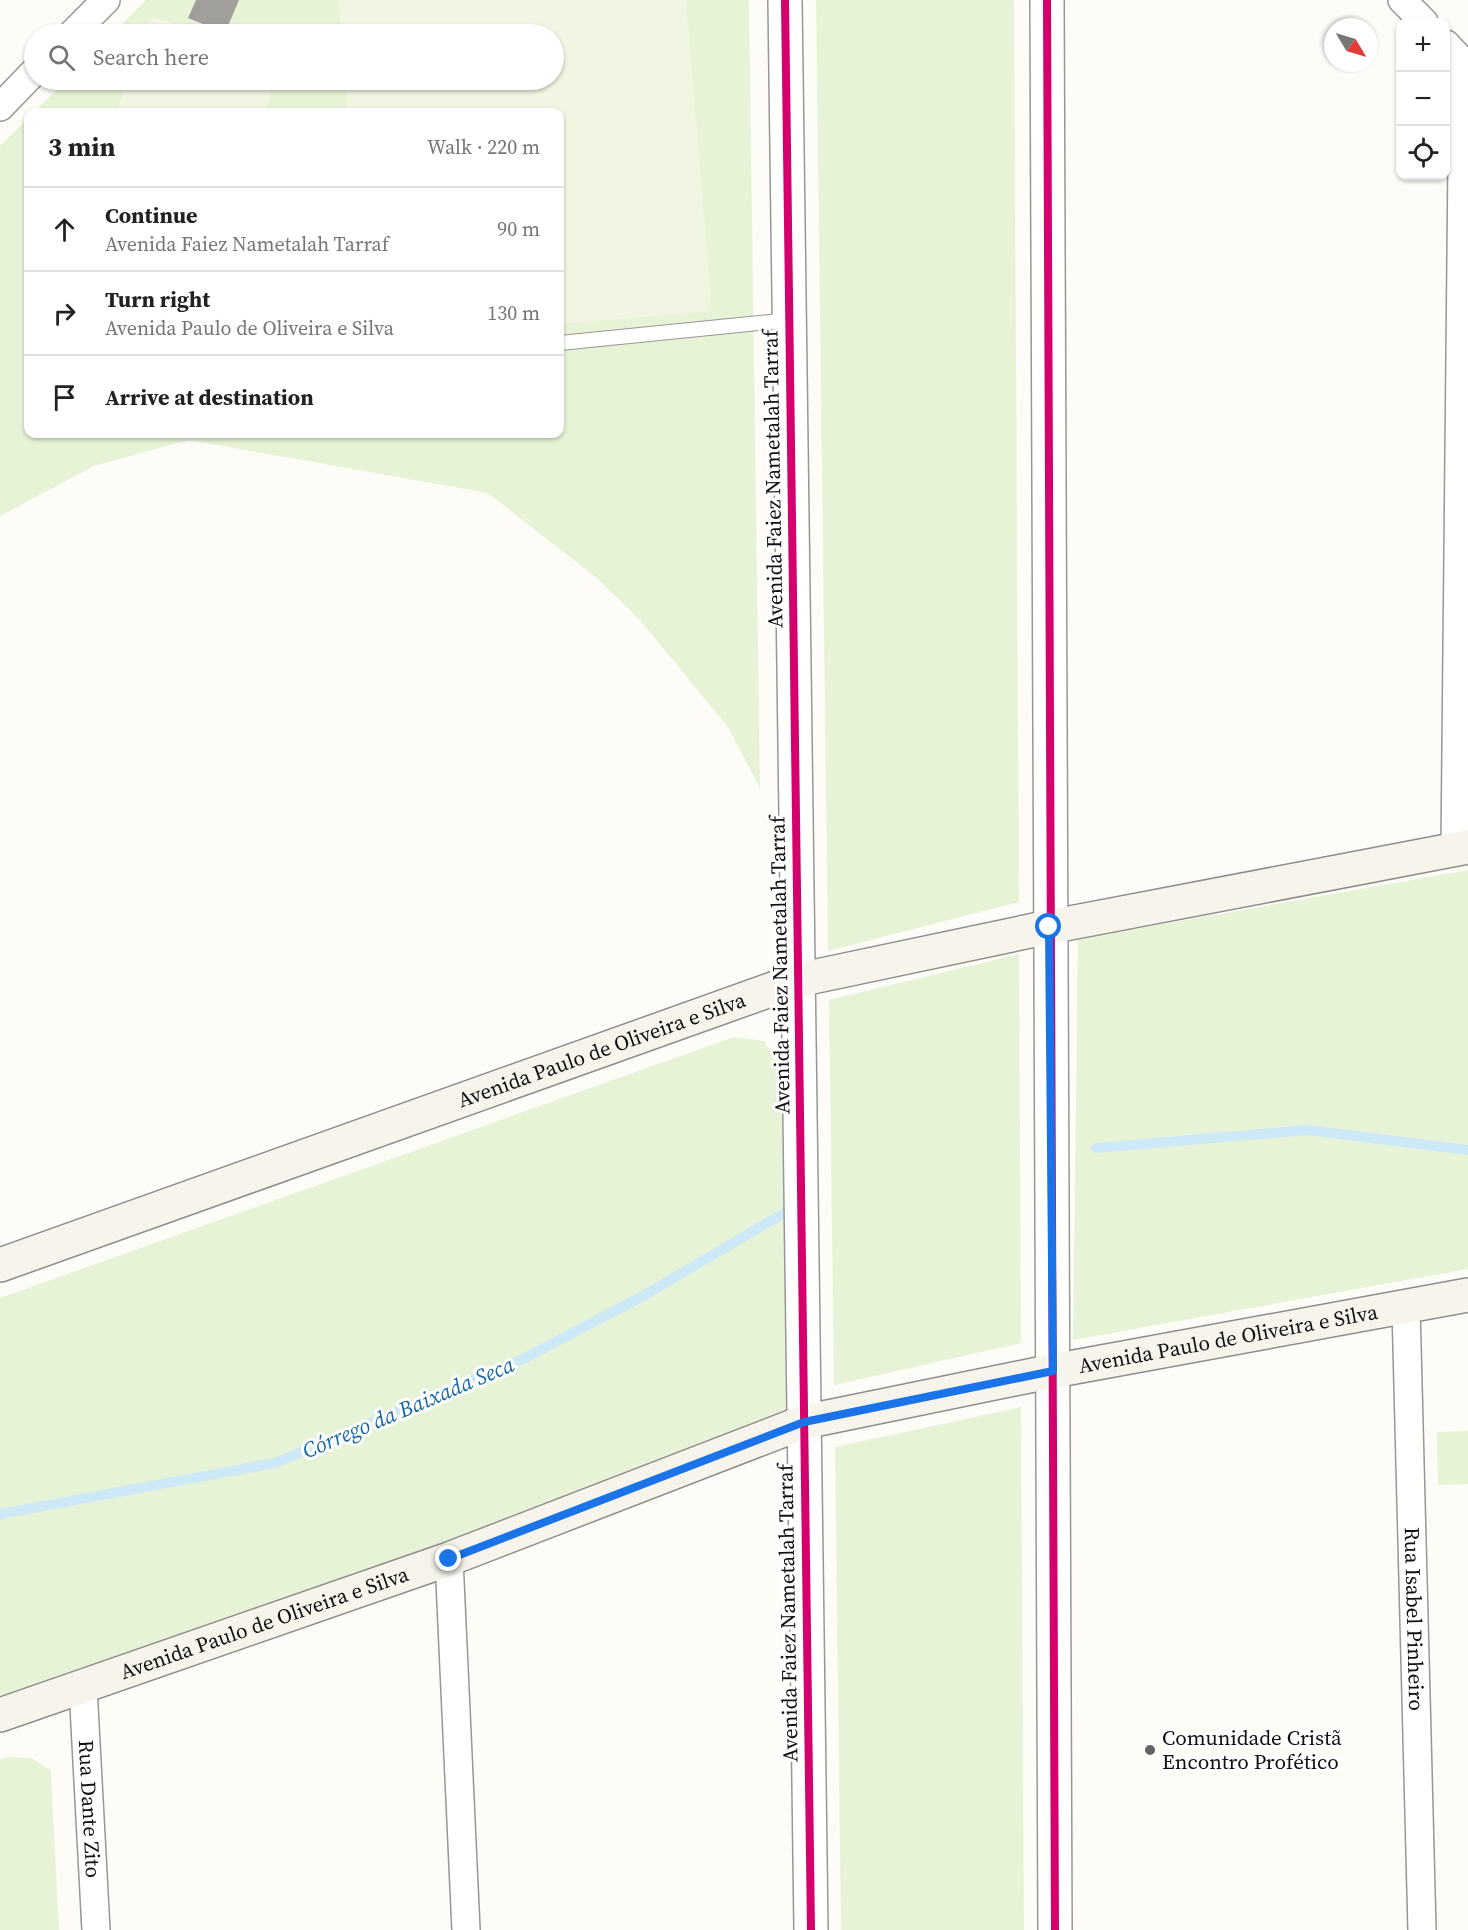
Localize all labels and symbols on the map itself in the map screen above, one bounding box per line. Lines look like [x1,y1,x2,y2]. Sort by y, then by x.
north arrow [1324,18,1378,72]
street label: Avenida Faiez Nametalah Tarraf [755,328,790,628]
street label: Avenida Faiez Nametalah Tarraf [762,814,797,1114]
route start [1035,913,1061,939]
street label: Avenida Paulo de Oliveira e Silva [454,985,750,1114]
street label: Avenida Paulo de Oliveira e Silva [1076,1297,1380,1380]
water label: Córrego da Baixada Seca [298,1349,519,1465]
street label: Avenida Faiez Nametalah Tarraf [770,1462,805,1762]
street label: Rua Isabel Pinheiro [1398,1527,1431,1711]
route end [435,1545,461,1571]
street label: Avenida Paulo de Oliveira e Silva [116,1559,413,1686]
place label: Comunidade Cristã Encontro Profético [1162,1723,1342,1776]
street label: Rua Dante Zito [72,1739,108,1879]
marker: Comunidade Cristã Encontro Profético [1143,1743,1157,1757]

